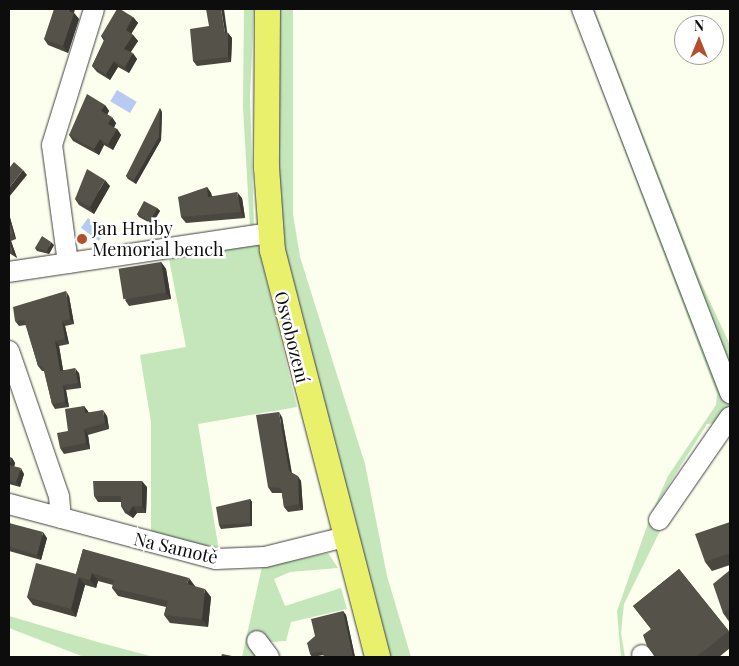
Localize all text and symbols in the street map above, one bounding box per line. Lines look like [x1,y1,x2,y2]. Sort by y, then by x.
north arrow [674,15,724,65]
text: N [694,16,704,35]
place label: Jan Hruby Memorial bench [92,218,224,260]
marker: Jan Hruby Memorial bench [76,233,88,245]
street label: Osvobození [270,289,314,385]
street label: Na Samotě [132,528,220,568]

